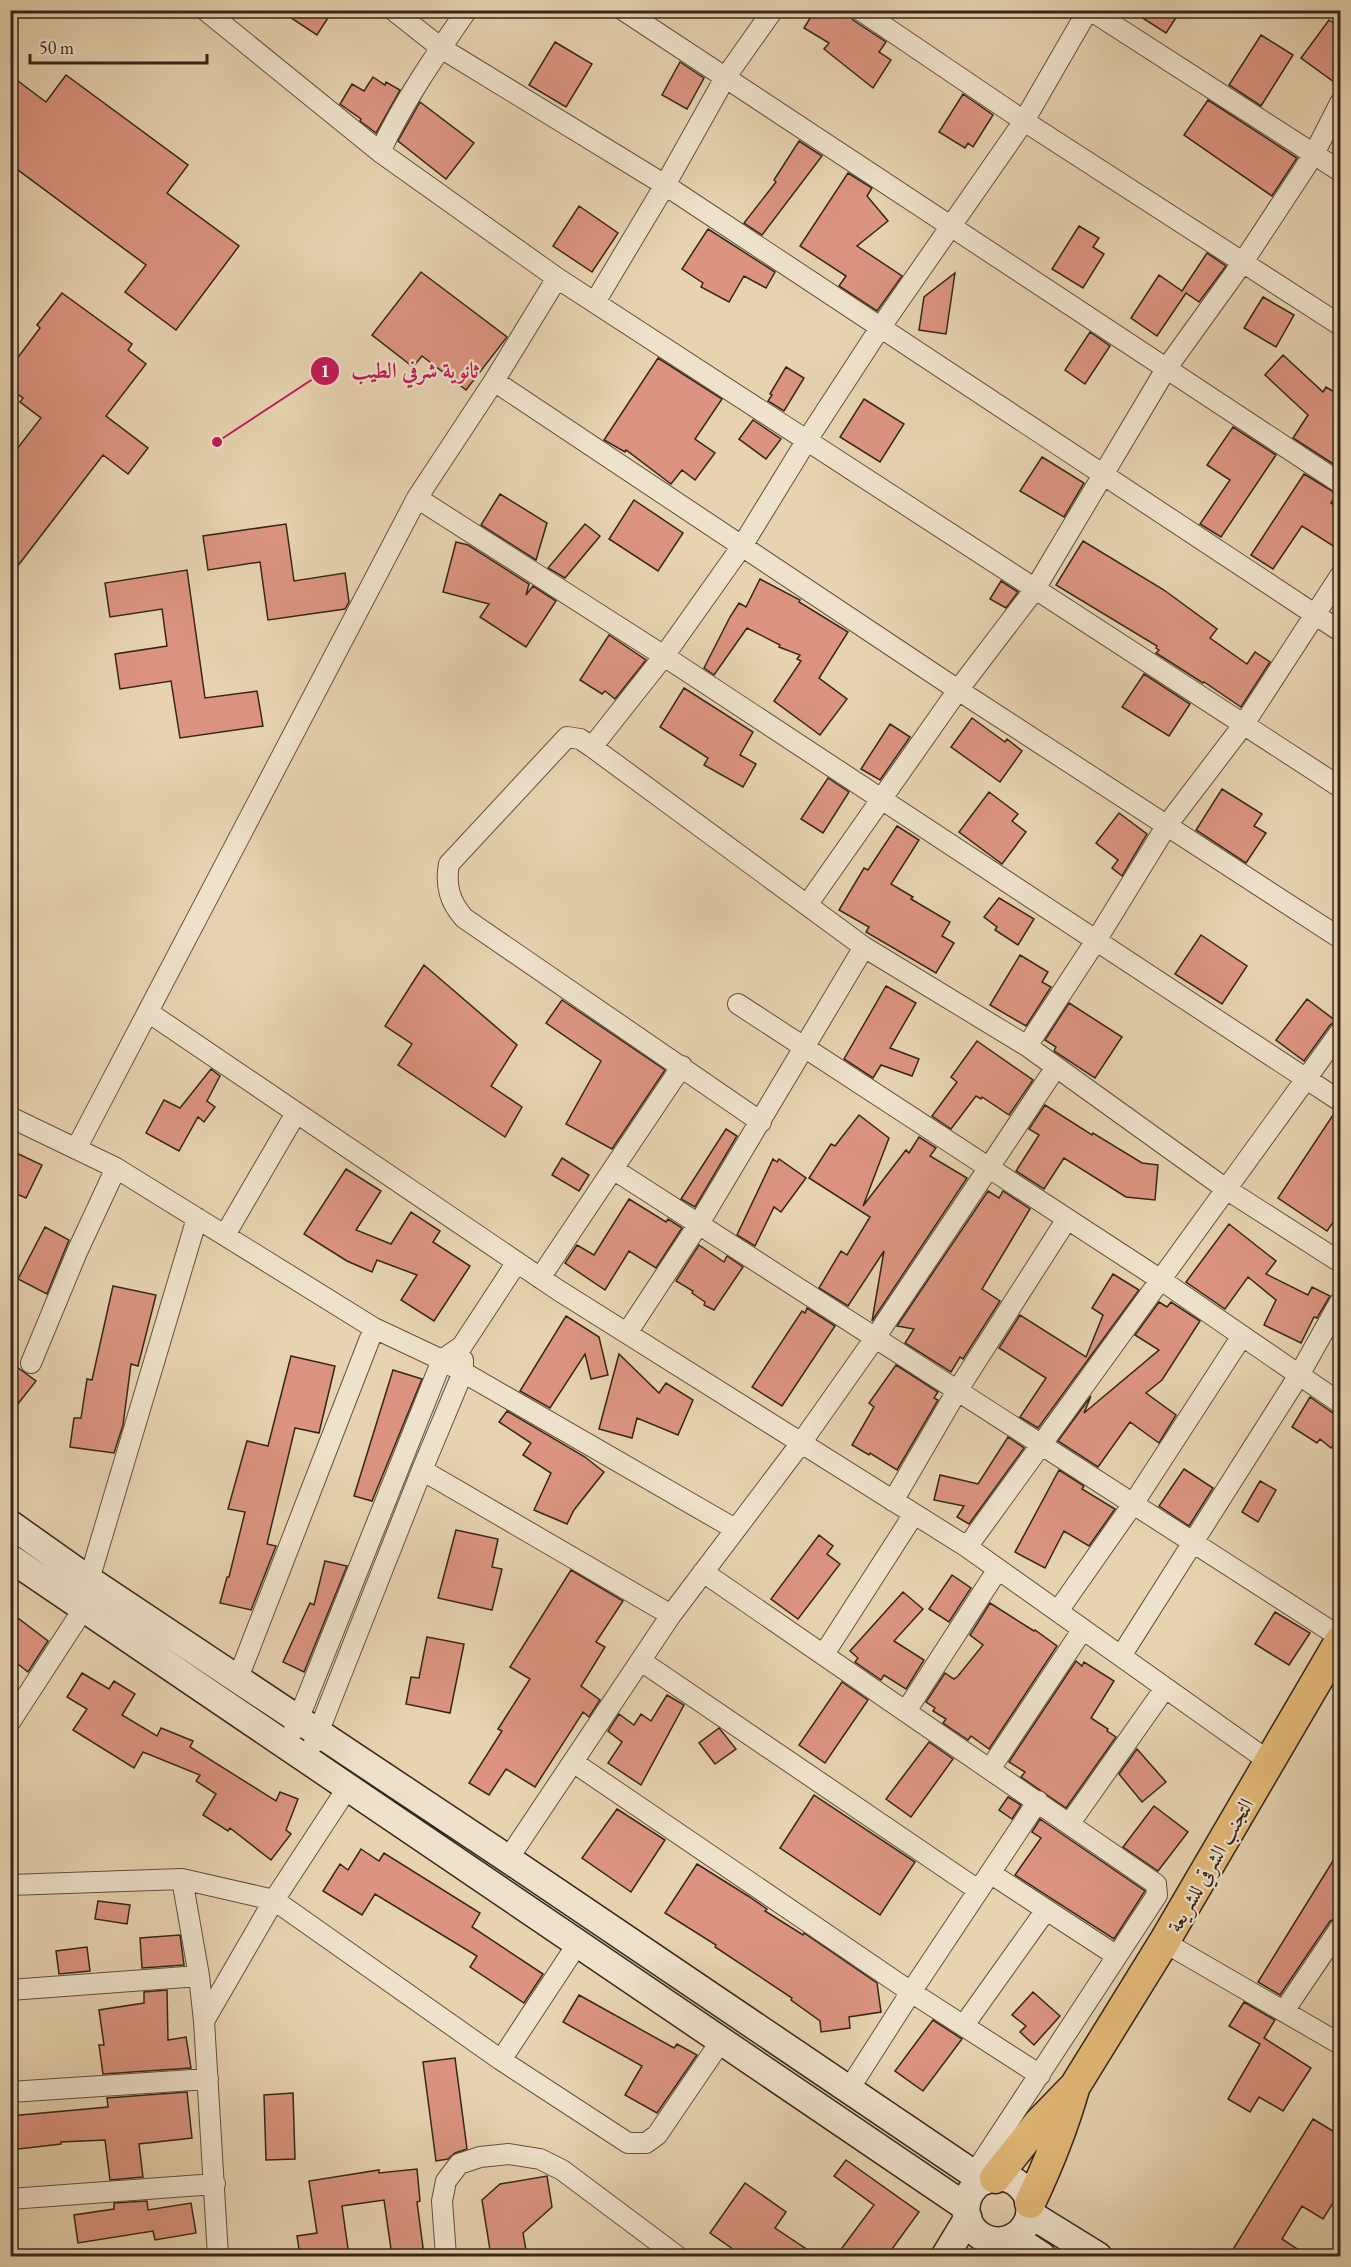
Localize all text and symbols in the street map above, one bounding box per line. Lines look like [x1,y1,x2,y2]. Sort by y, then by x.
scale bar [30,27,207,65]
text: 50 m [39,36,74,59]
callout: ثانوية شرفي الطيب [310,351,491,391]
text: ثانوية شرفي الطيب [351,356,480,389]
text: 1 [320,359,330,382]
street label: التجنب الشرقي للشريعة [1161,1793,1263,1939]

